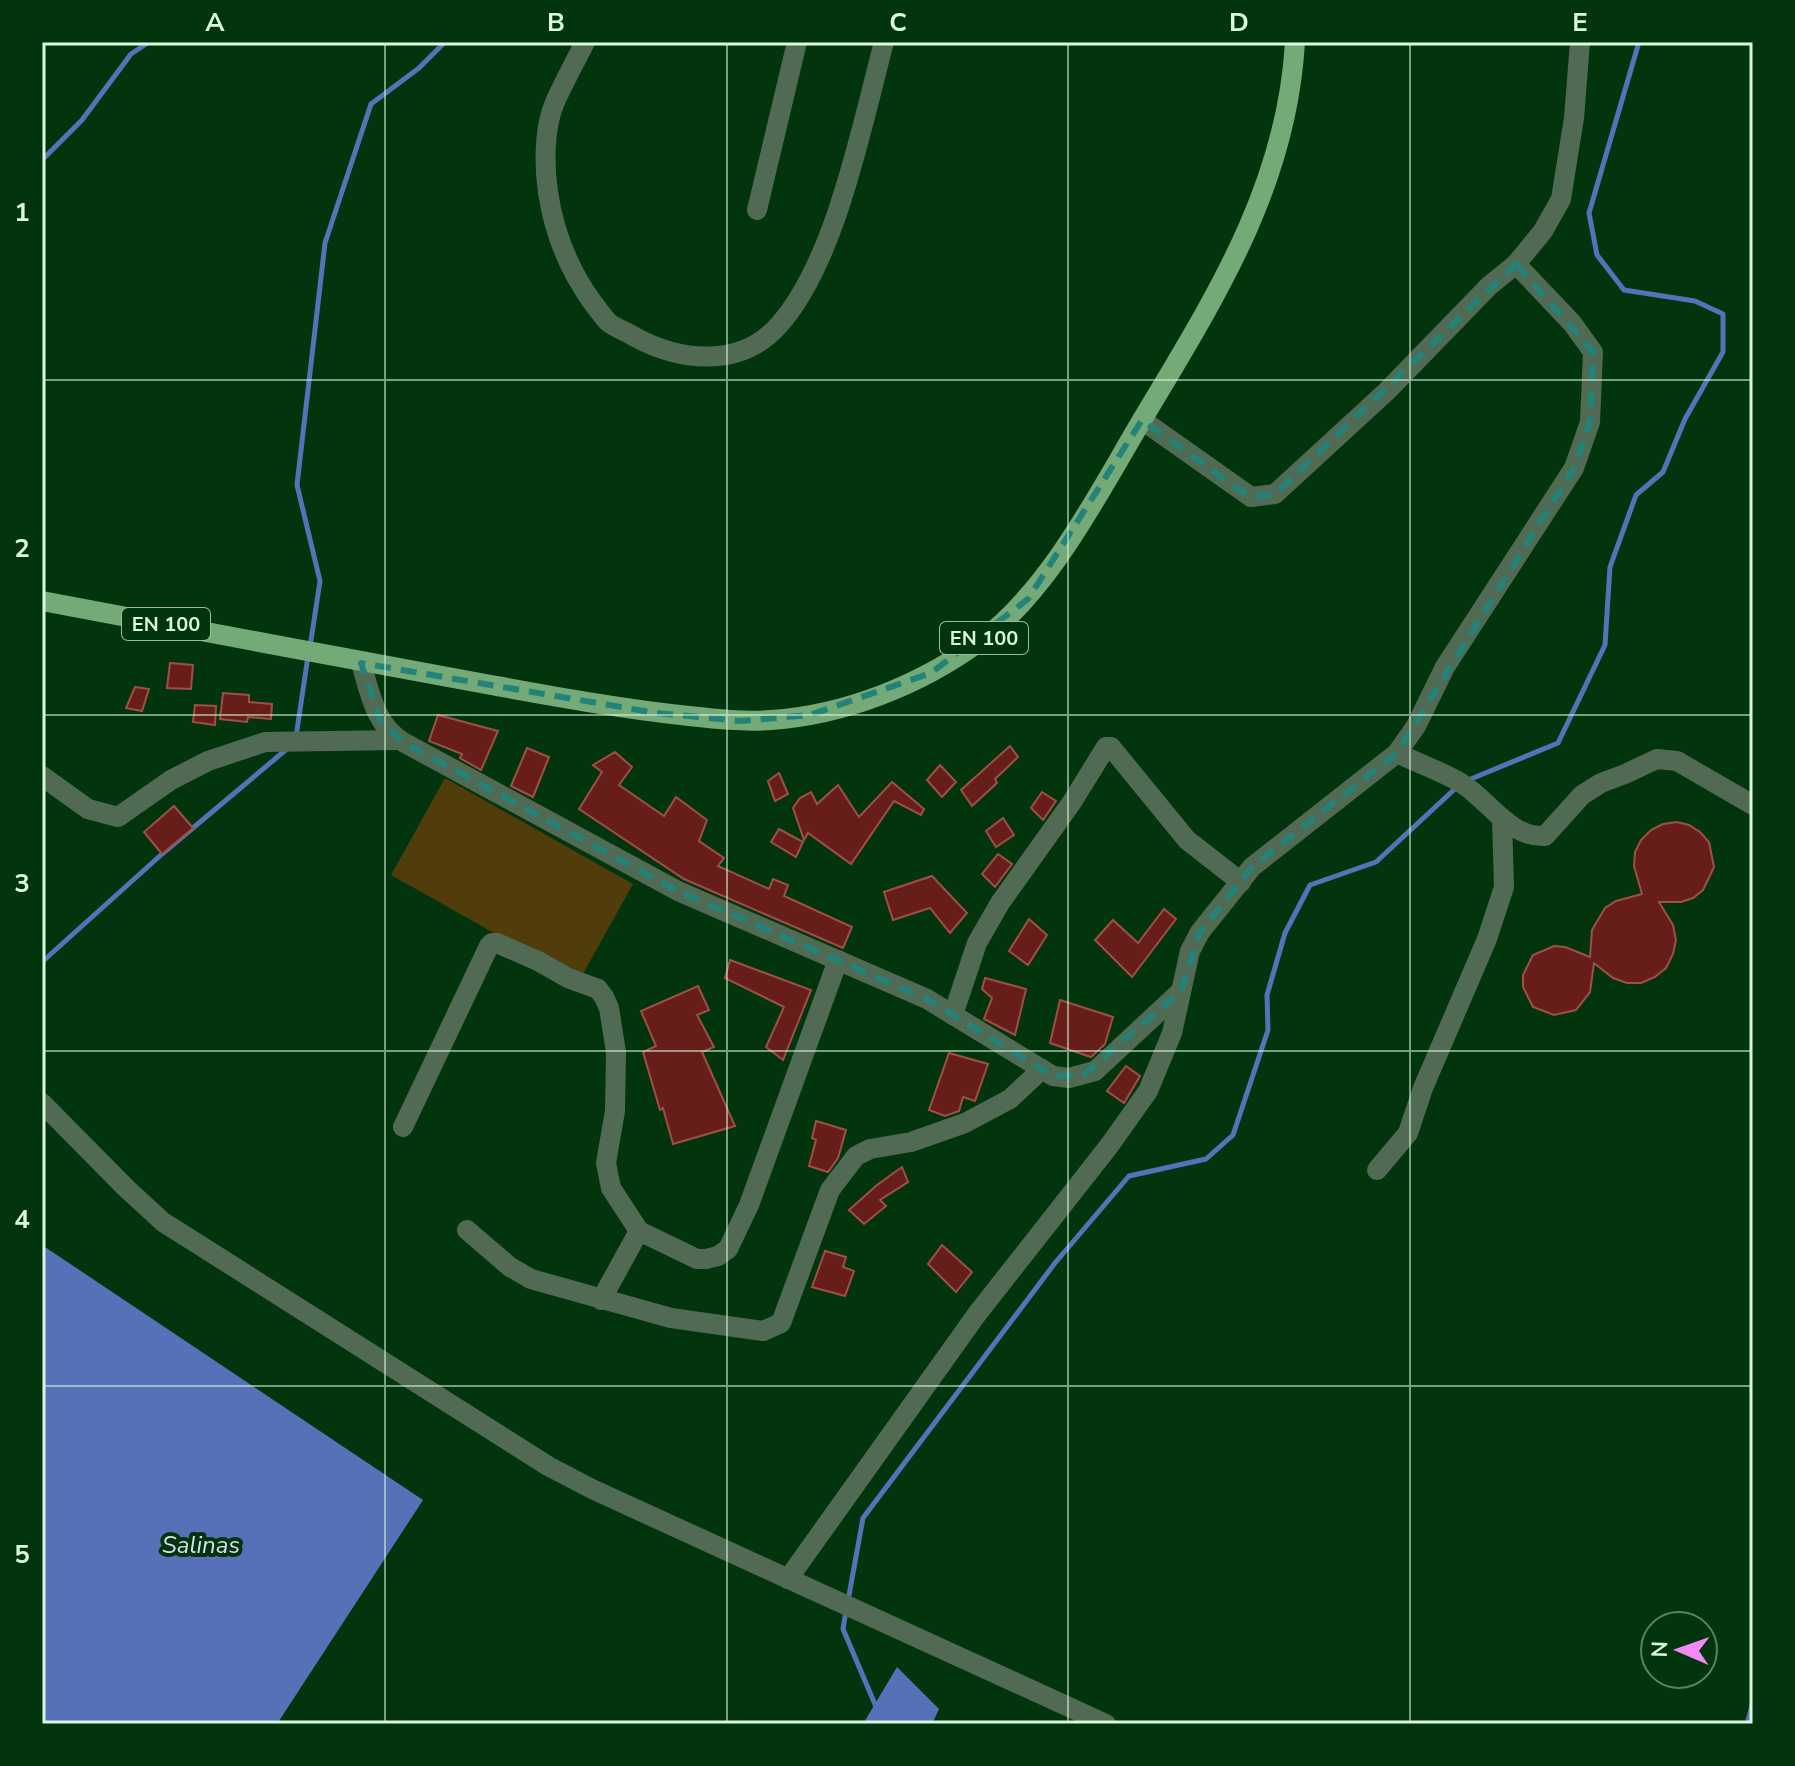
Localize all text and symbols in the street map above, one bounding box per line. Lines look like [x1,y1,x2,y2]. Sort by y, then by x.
text: A [205,5,225,40]
text: B [547,5,565,40]
text: C [889,5,907,40]
text: D [1229,5,1249,40]
text: E [1572,5,1588,40]
text: 1 [14,195,30,230]
text: 2 [14,531,30,566]
road number: EN 100 [122,608,210,640]
road number: EN 100 [940,622,1028,654]
text: 3 [14,866,30,901]
text: 4 [14,1202,30,1237]
water label: Salinas [162,1529,240,1561]
text: 5 [14,1537,30,1572]
north arrow [1639,1610,1719,1690]
text: N [1645,1641,1675,1658]

